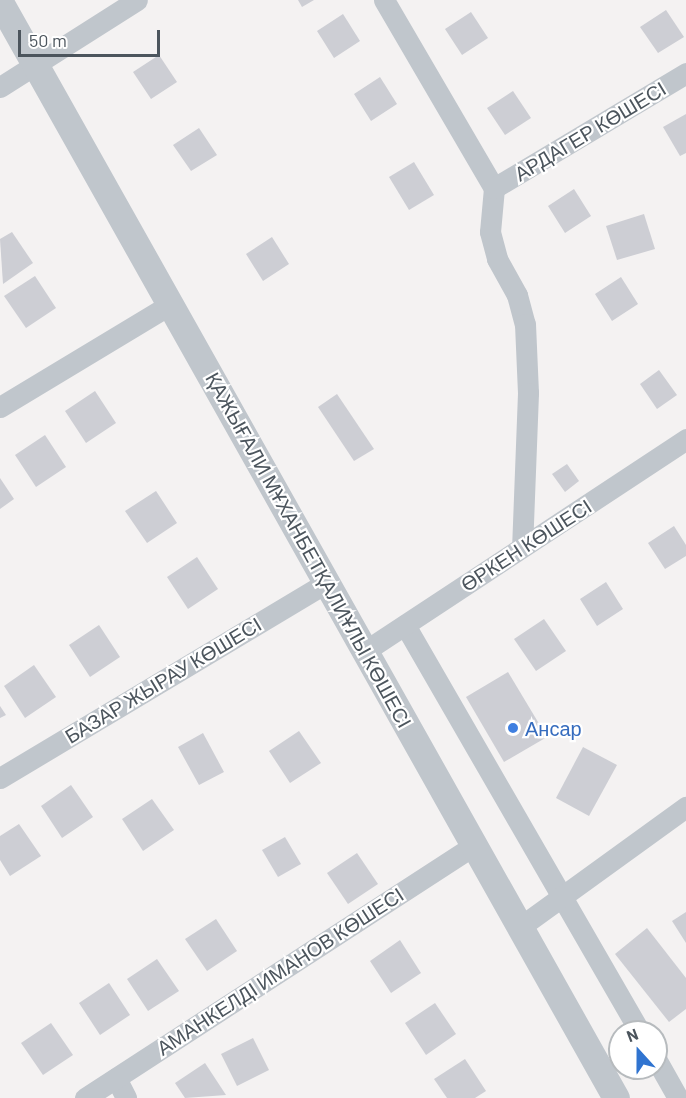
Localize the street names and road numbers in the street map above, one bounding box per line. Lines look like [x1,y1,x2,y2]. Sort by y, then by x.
street label: АРДАГЕР КӨШЕСІ [510,76,670,186]
street label: ҚАЖЫҒАЛИ МҰХАНБЕТҚАЛИҰЛЫ КӨШЕСІ [201,368,417,732]
street label: ӨРКЕН КӨШЕСІ [456,494,596,596]
street label: БАЗАР ЖЫРАУ КӨШЕСІ [60,612,266,748]
street label: АМАНКЕЛДІ ИМАНОВ КӨШЕСІ [152,882,408,1060]

